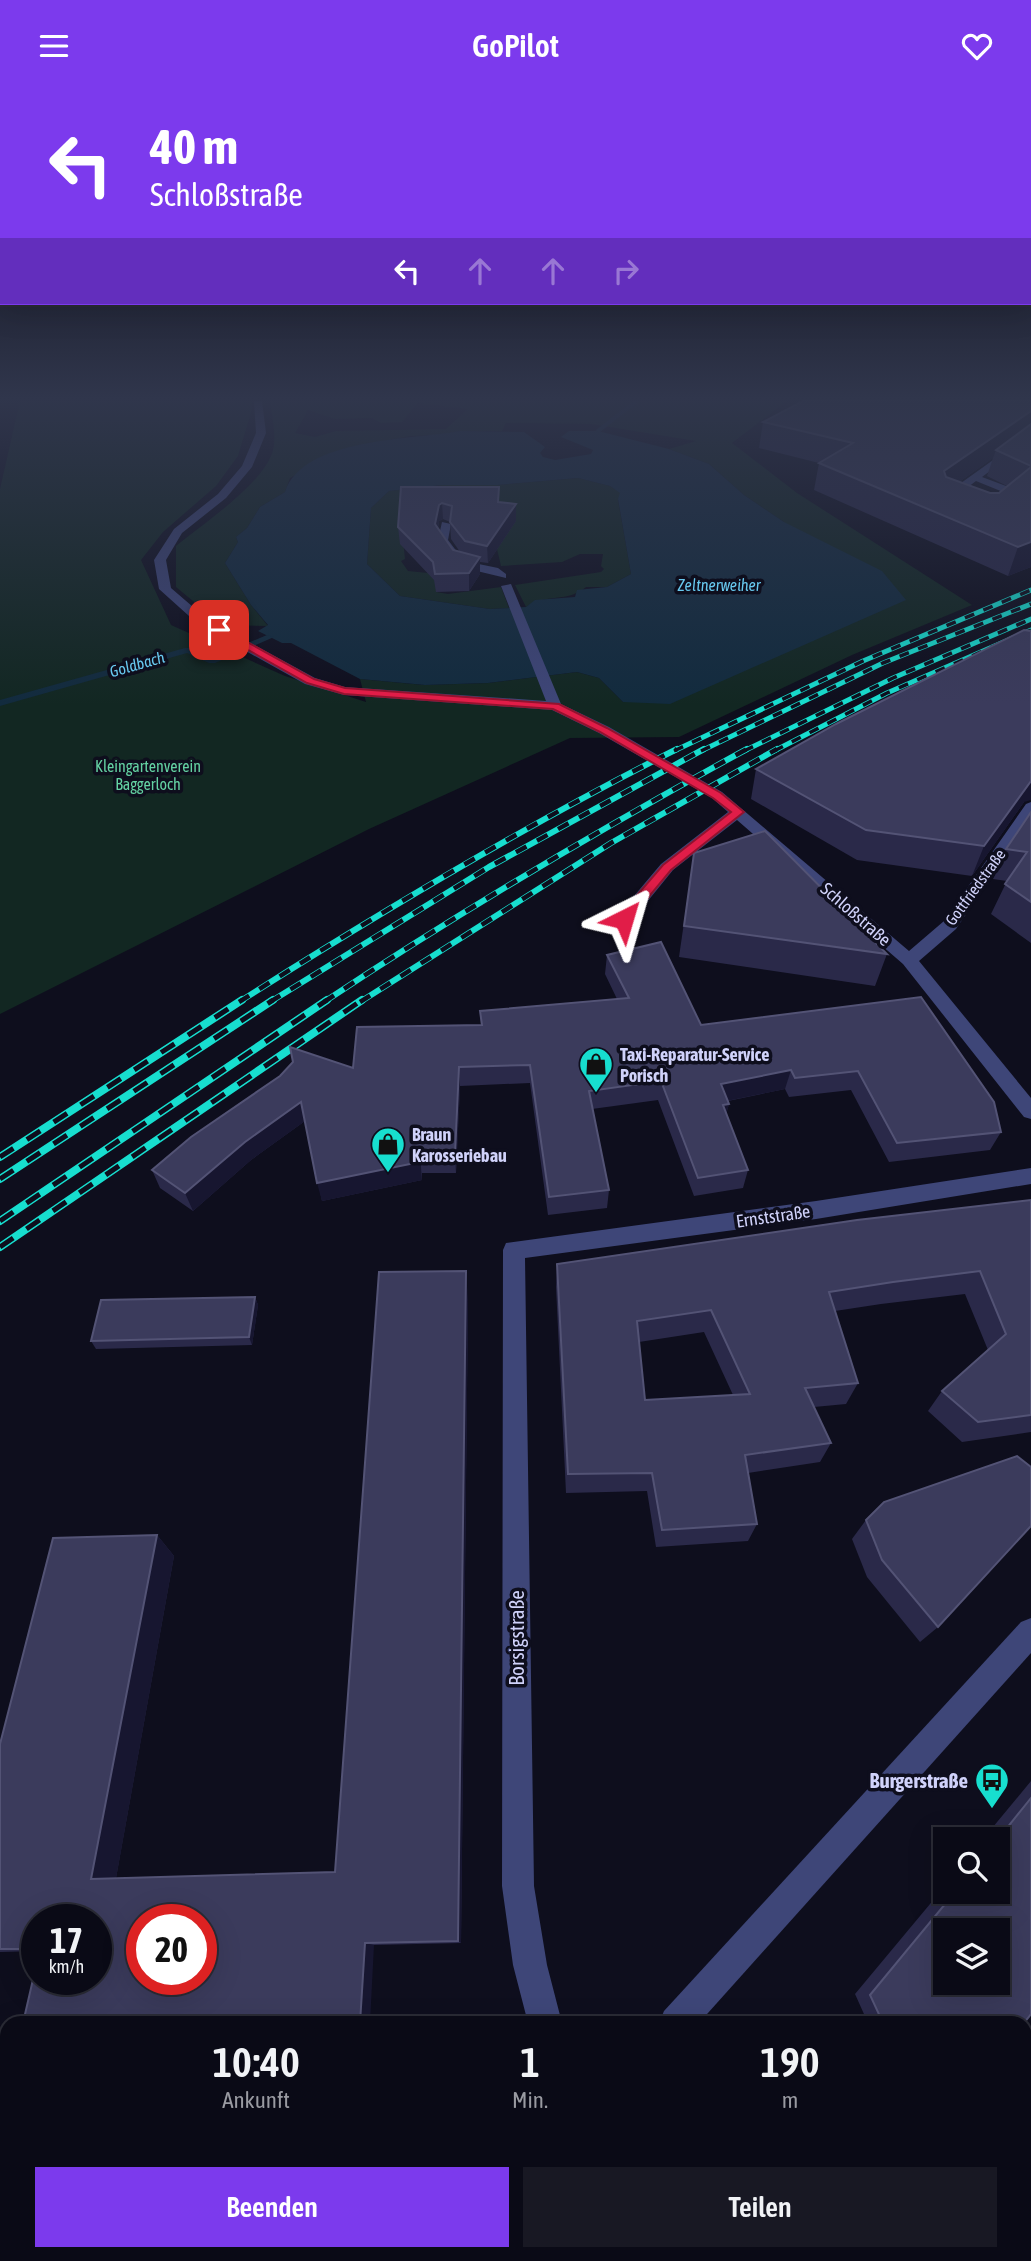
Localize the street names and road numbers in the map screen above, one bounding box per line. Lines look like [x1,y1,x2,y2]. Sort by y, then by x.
street label: Gottfriedstraße [941,845,1009,929]
street label: Schloßstraße [817,878,895,950]
street label: Ernststraße [735,1200,811,1232]
street label: Borsigstraße [504,1590,528,1686]

